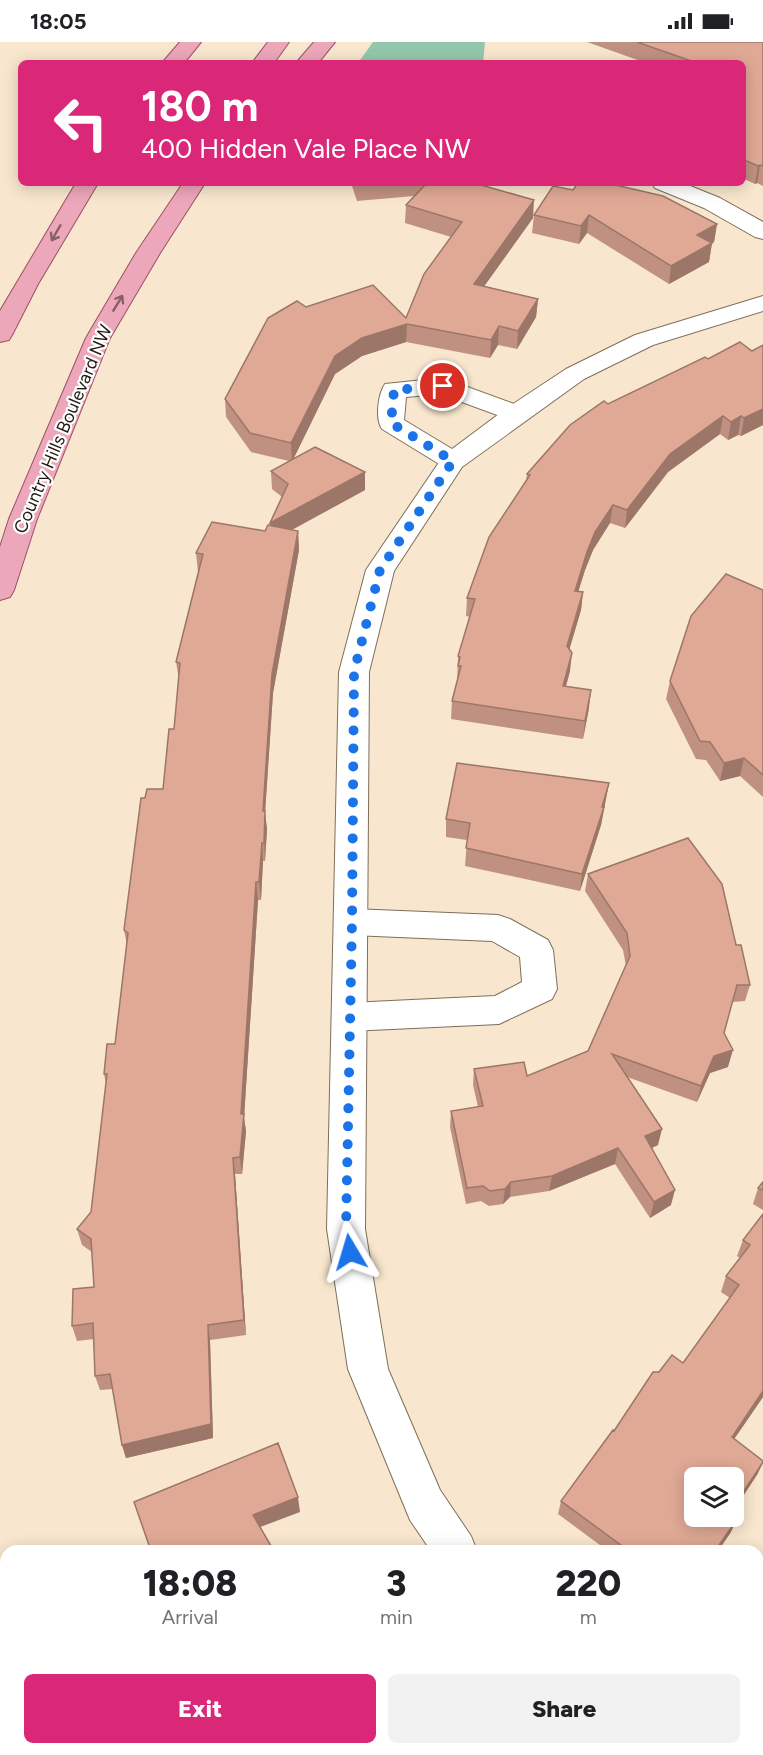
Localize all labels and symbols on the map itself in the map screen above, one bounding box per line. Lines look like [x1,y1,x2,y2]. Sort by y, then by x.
one-way arrow [50,224,62,241]
one-way arrow [112,295,124,312]
street label: Country Hills Boulevard NW [9,321,117,537]
pin [417,360,468,411]
position arrow [318,1220,382,1284]

